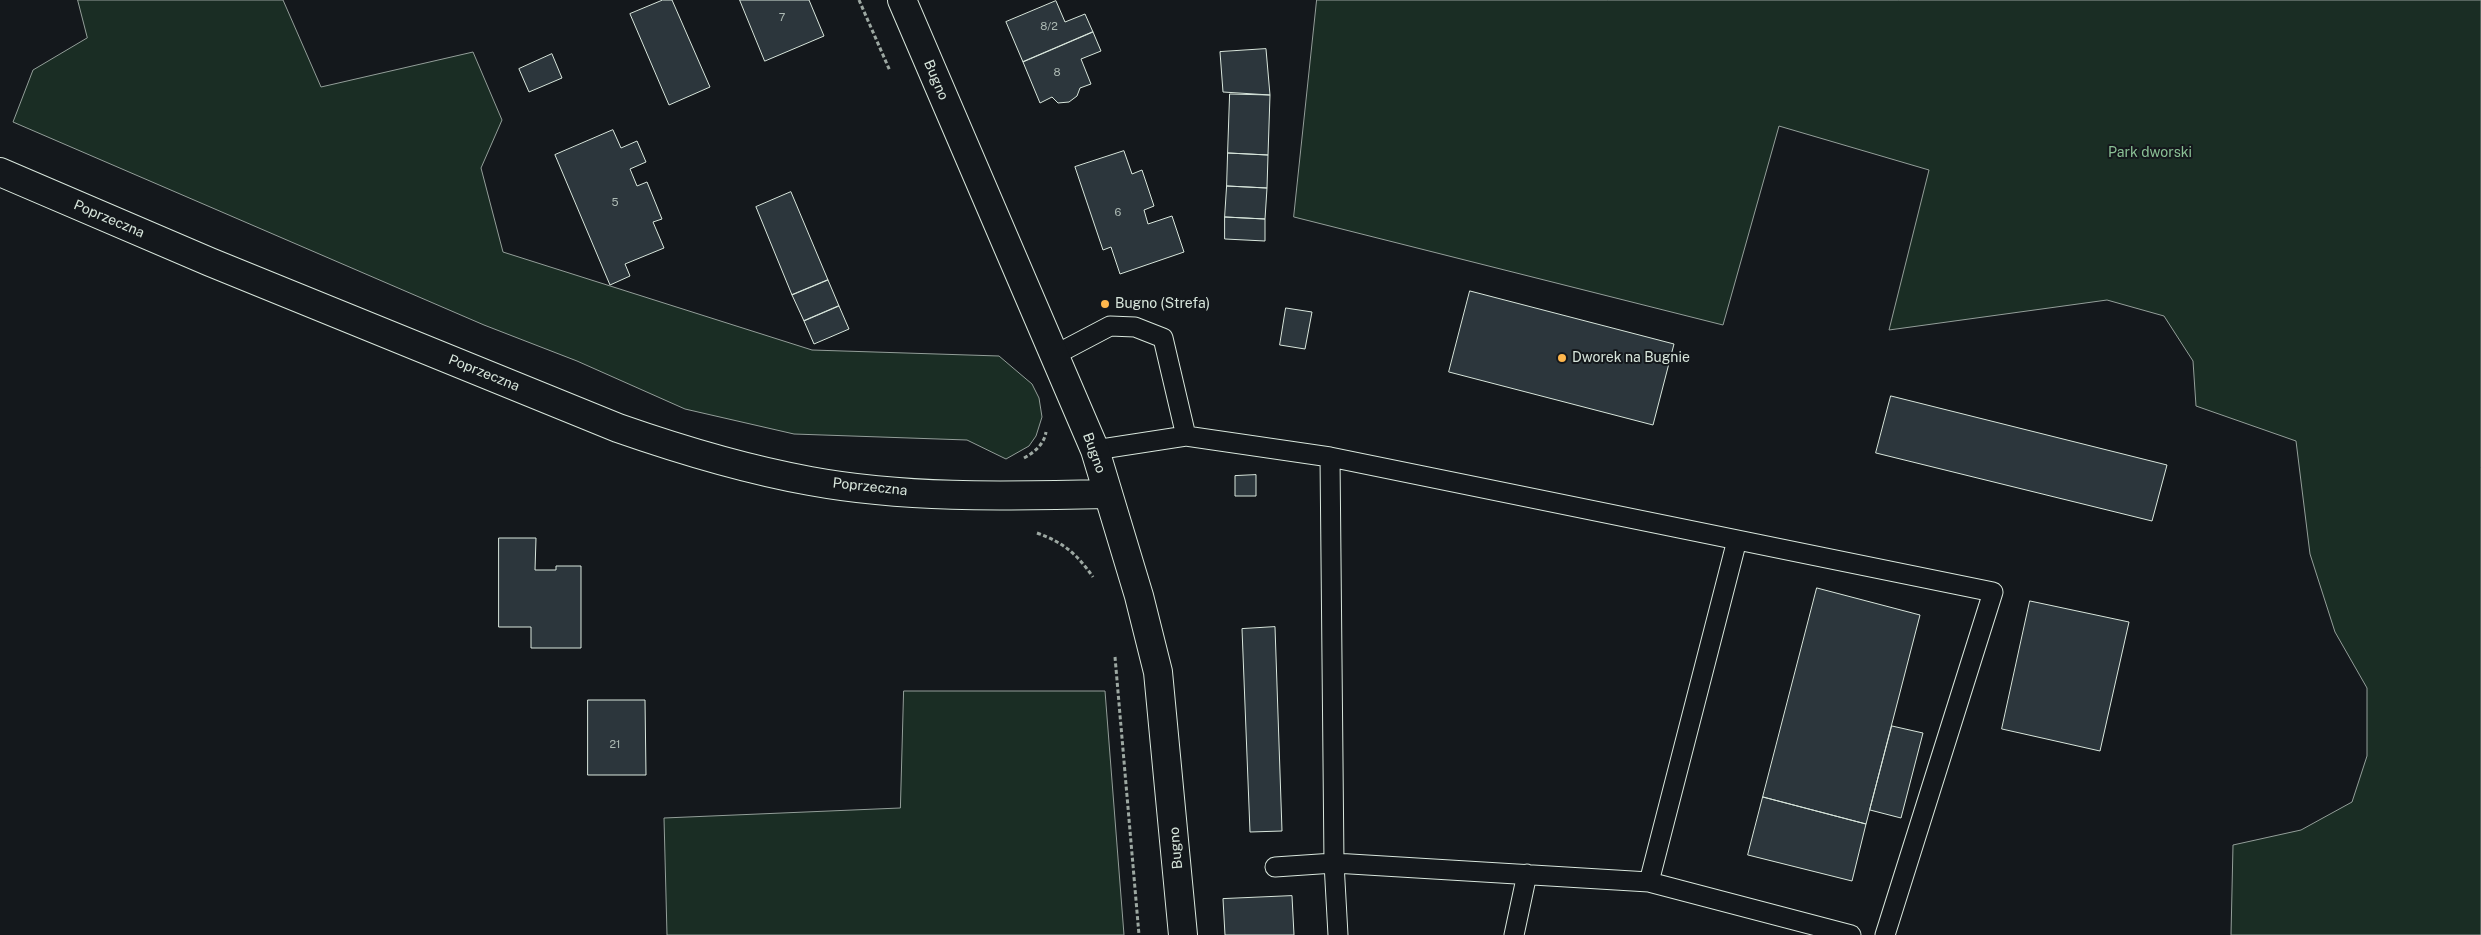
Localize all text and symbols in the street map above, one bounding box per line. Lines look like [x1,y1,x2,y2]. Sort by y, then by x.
house number: 7 [779,11,785,25]
house number: 8/2 [1040,20,1058,34]
street label: Bugno [920,57,952,103]
house number: 8 [1053,66,1061,80]
park label: Park dworski [2108,145,2192,161]
house number: 5 [611,196,619,210]
street label: Poprzeczna [71,197,147,241]
house number: 6 [1115,206,1121,220]
place label: Bugno (Strefa) [1115,296,1210,312]
marker: Bugno (Strefa) [1099,298,1111,310]
place label: Dworek na Bugnie [1572,350,1690,366]
street label: Poprzeczna [446,351,522,395]
marker: Dworek na Bugnie [1556,352,1568,364]
street label: Bugno [1079,430,1109,476]
street label: Poprzeczna [832,475,908,499]
house number: 21 [609,738,621,752]
street label: Bugno [1166,826,1186,870]

